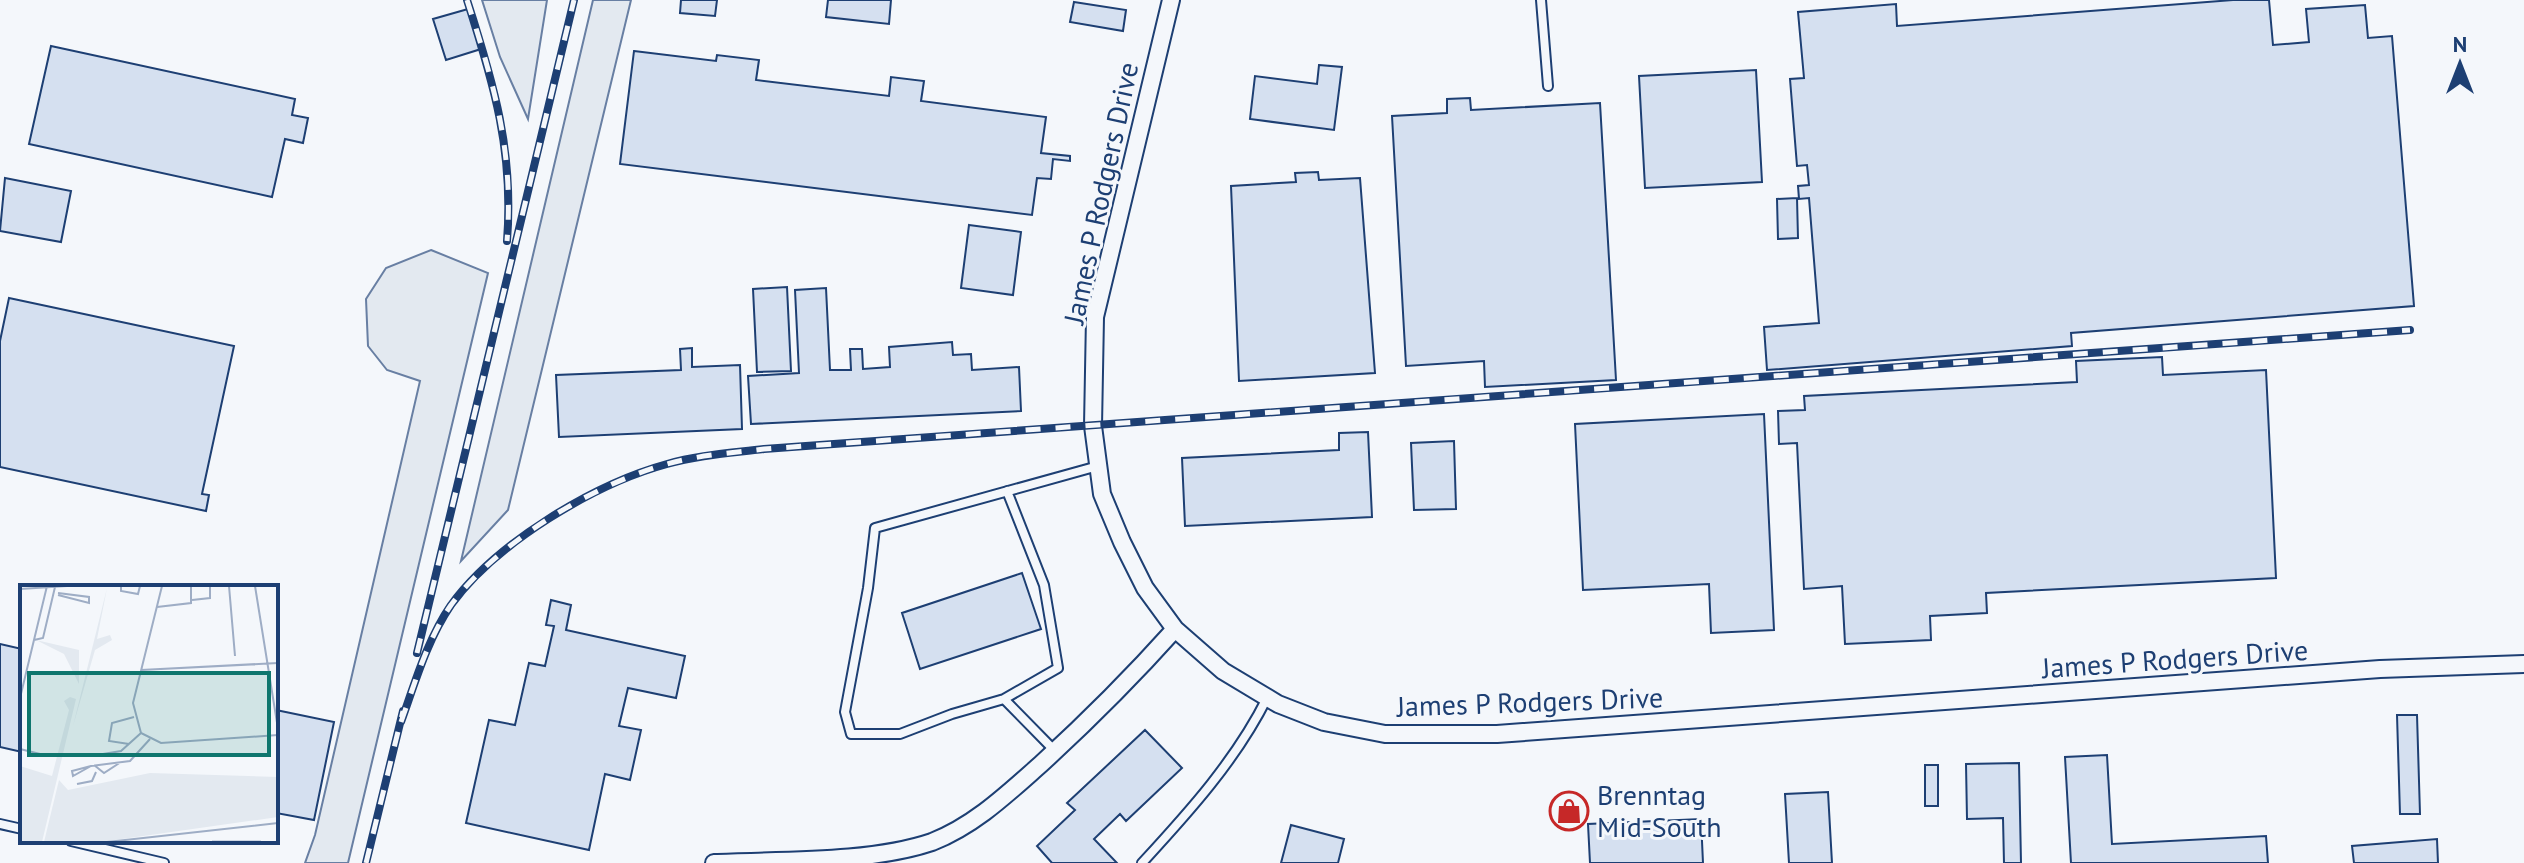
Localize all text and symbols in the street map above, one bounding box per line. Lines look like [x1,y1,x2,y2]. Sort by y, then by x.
north arrow [2420,24,2500,104]
text: N [2453,30,2467,58]
street label: James P Rodgers Drive [1055,59,1146,328]
inset map [20,585,278,843]
street label: James P Rodgers Drive [2040,631,2309,686]
street label: James P Rodgers Drive [1395,678,1664,725]
place label: Brenntag Mid-South [1597,776,1722,845]
shop icon: Brenntag Mid-South [1548,790,1590,832]

